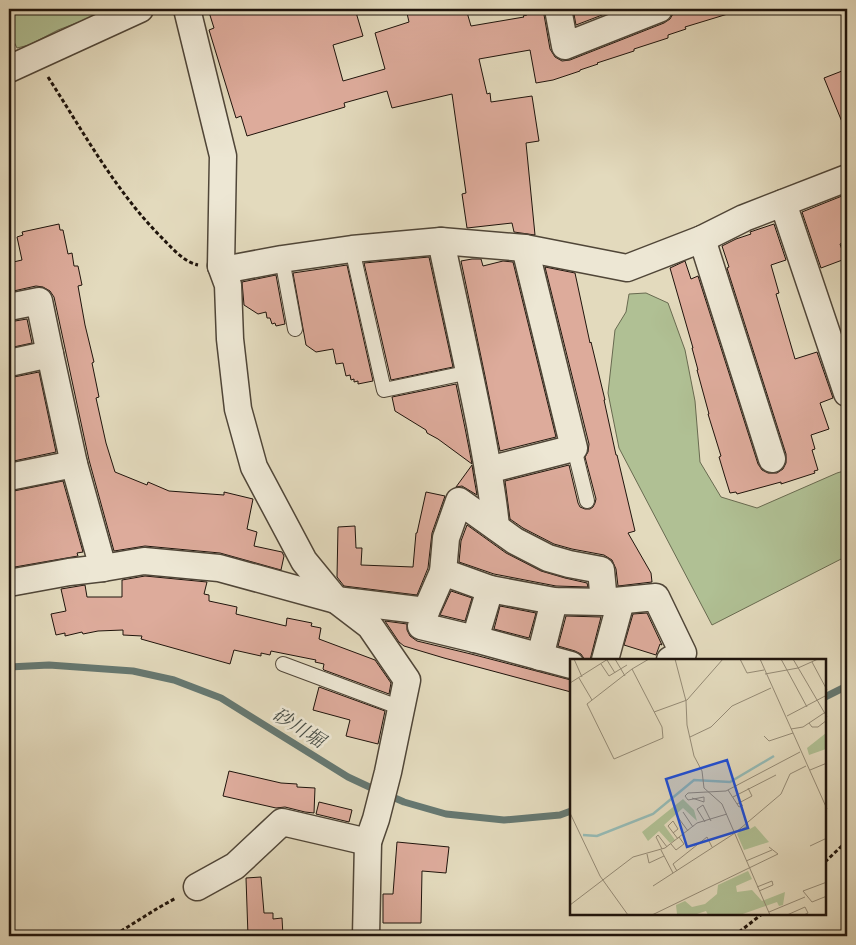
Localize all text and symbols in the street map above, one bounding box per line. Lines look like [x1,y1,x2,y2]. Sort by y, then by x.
inset map [570,659,826,915]
water label: 砂川堀 [268,703,332,755]

